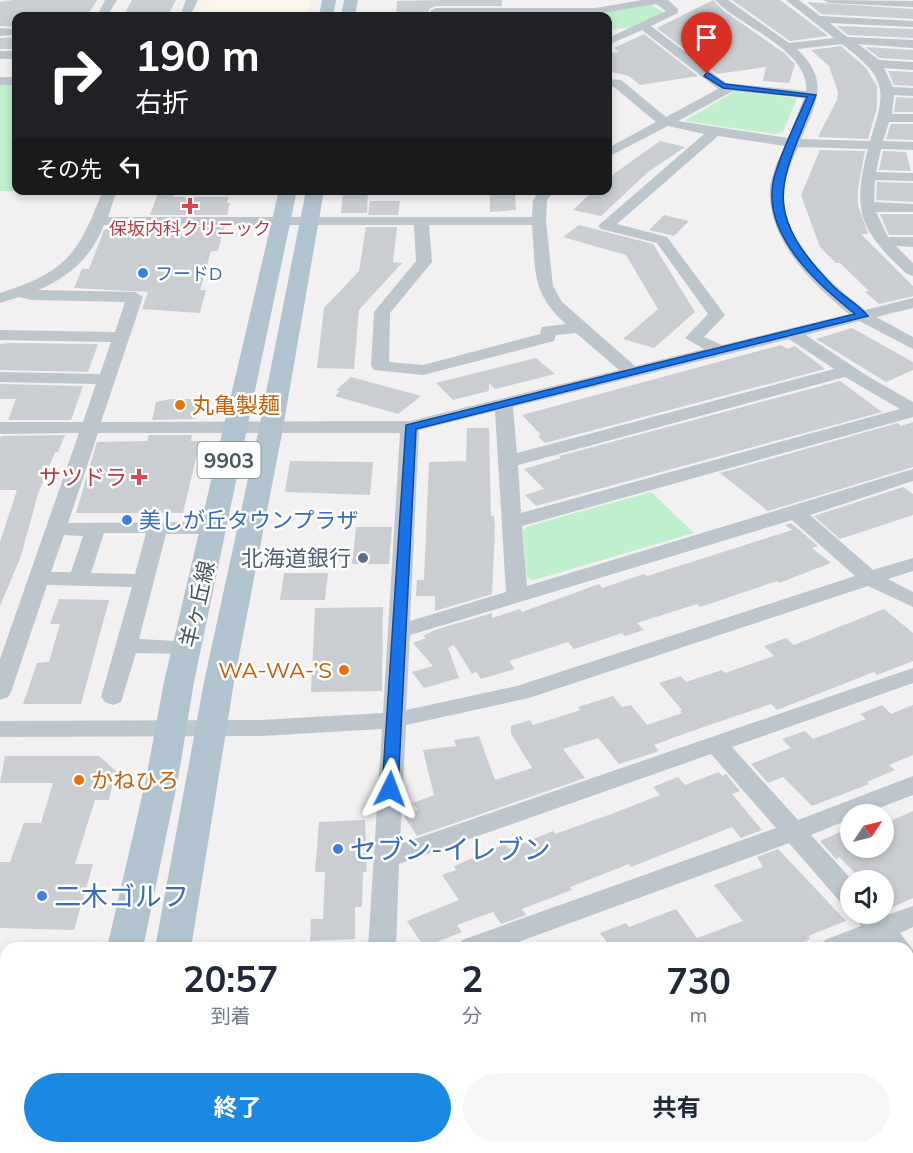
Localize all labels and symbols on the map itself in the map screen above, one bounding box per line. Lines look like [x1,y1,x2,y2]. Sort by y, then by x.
pin [681,12,732,74]
marker: 保坂内科クリニック [181,197,199,215]
place label: 保坂内科クリニック [109,217,271,240]
place label: フードD [155,262,222,285]
marker: フードD [136,266,150,280]
place label: 丸亀製麺 [192,391,280,419]
marker: 丸亀製麺 [173,398,187,412]
road number: 9903 [198,442,260,478]
place label: サツドラ [39,463,127,491]
marker: サツドラ [132,470,146,484]
place label: 美しが丘タウンプラザ [139,506,358,534]
marker: 美しが丘タウンプラザ [120,513,134,527]
place label: 北海道銀行 [241,544,351,572]
marker: 北海道銀行 [356,551,370,565]
street label: 羊ヶ丘線 [173,558,221,650]
place label: WA-WA-’S [218,656,332,684]
marker: WA-WA-’S [337,663,351,677]
position arrow [358,757,422,821]
place label: かねひろ [91,766,179,794]
marker: かねひろ [72,773,86,787]
north arrow [840,804,894,858]
place label: セブン-イレブン [350,832,551,866]
marker: セブン-イレブン [331,842,345,856]
place label: 二木ゴルフ [54,879,189,913]
marker: 二木ゴルフ [35,889,49,903]

